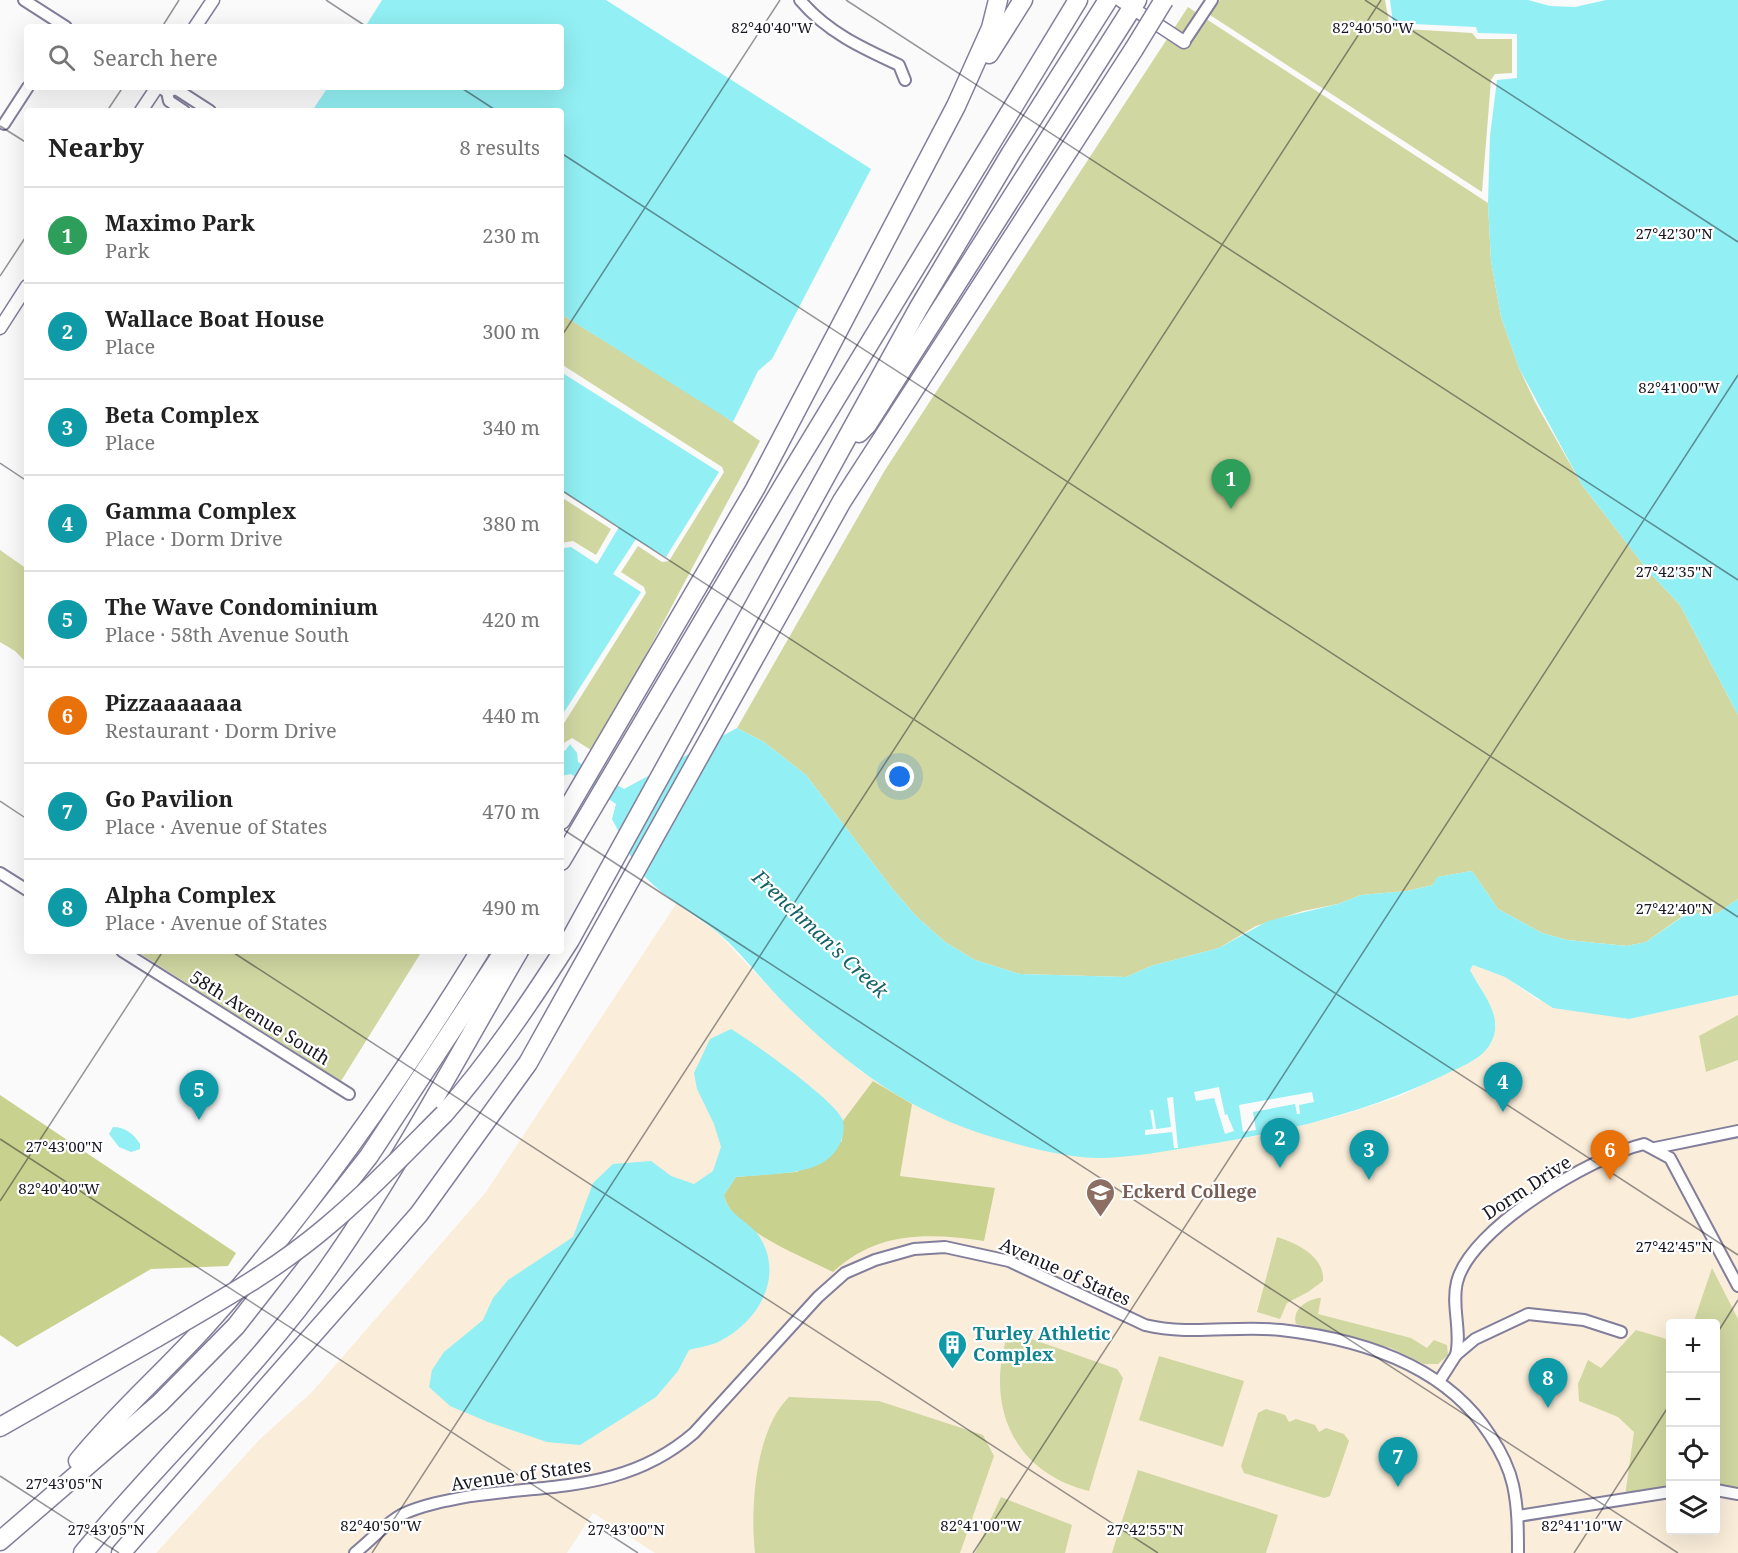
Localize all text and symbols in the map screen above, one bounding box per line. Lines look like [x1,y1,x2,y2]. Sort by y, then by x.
text: 82°40'40"W [731,17,813,37]
text: 82°40'50"W [1332,17,1414,37]
search box [24,24,564,90]
icon: search [45,41,78,74]
text: Search here [93,42,218,72]
text: Nearby [48,129,144,165]
text: 8 results [460,134,540,161]
text: Maximo Park [105,207,255,237]
text: 1 [62,222,73,249]
text: 230 m [482,222,540,249]
text: 27°42'30"N [1635,223,1713,243]
text: Park [105,237,149,264]
text: Wallace Boat House [105,303,324,333]
text: 2 [62,318,73,345]
text: 300 m [482,318,540,345]
text: Place [105,333,155,360]
text: 82°41'00"W [1638,377,1720,397]
text: Beta Complex [105,399,259,429]
text: 3 [62,414,73,441]
text: 340 m [482,414,540,441]
text: Place [105,429,155,456]
pin: 1 [1212,460,1250,509]
text: Gamma Complex [105,495,296,525]
text: 4 [62,510,73,537]
text: 380 m [482,510,540,537]
text: Place · Dorm Drive [105,525,283,552]
text: 27°42'35"N [1635,561,1713,581]
text: The Wave Condominium [105,591,378,621]
text: 5 [62,606,73,633]
text: 420 m [482,606,540,633]
text: Place · 58th Avenue South [105,621,349,648]
text: Pizzaaaaaaa [105,687,242,717]
text: 6 [62,702,73,729]
text: 440 m [482,702,540,729]
text: Restaurant · Dorm Drive [105,717,337,744]
your location [885,762,914,791]
text: Go Pavilion [105,783,233,813]
text: 7 [62,798,73,825]
text: 470 m [482,798,540,825]
text: Place · Avenue of States [105,813,327,840]
water label: Frenchman's Creek [746,863,895,1004]
text: Alpha Complex [105,879,276,909]
text: 8 [62,894,73,921]
text: 490 m [482,894,540,921]
text: 27°42'40"N [1635,898,1713,918]
text: Place · Avenue of States [105,909,327,936]
street label: 58th Avenue South [186,964,335,1070]
pin: 4 [1484,1062,1522,1112]
pin: 5 [180,1070,218,1120]
pin: 2 [1260,1118,1300,1168]
pin: 3 [1350,1130,1388,1180]
pin: 6 [1590,1130,1630,1180]
text: 27°43'00"N [25,1136,103,1156]
street label: Dorm Drive [1478,1150,1575,1225]
school or university icon: Eckerd College [1085,1176,1117,1218]
text: 82°40'40"W [18,1178,100,1198]
place label: Eckerd College [1122,1179,1257,1203]
street label: Avenue of States [996,1231,1135,1311]
text: 27°42'45"N [1635,1236,1713,1256]
map controls [1666,1319,1720,1535]
button: + [1666,1319,1720,1373]
place label: Turley Athletic Complex [973,1321,1111,1366]
building icon: Turley Athletic Complex [936,1328,968,1370]
pin: 8 [1528,1358,1568,1408]
button: − [1666,1373,1720,1427]
button: locate [1666,1427,1720,1481]
pin: 7 [1378,1438,1418,1487]
street label: Avenue of States [449,1452,592,1496]
text: 27°43'05"N [25,1473,103,1493]
button: layers [1666,1481,1720,1535]
text: 82°40'50"W [340,1515,422,1535]
text: 82°41'00"W [940,1515,1022,1535]
text: 82°41'10"W [1541,1515,1623,1535]
text: 27°43'05"N [67,1519,145,1539]
text: 27°43'00"N [587,1519,665,1539]
text: 27°42'55"N [1106,1519,1184,1539]

